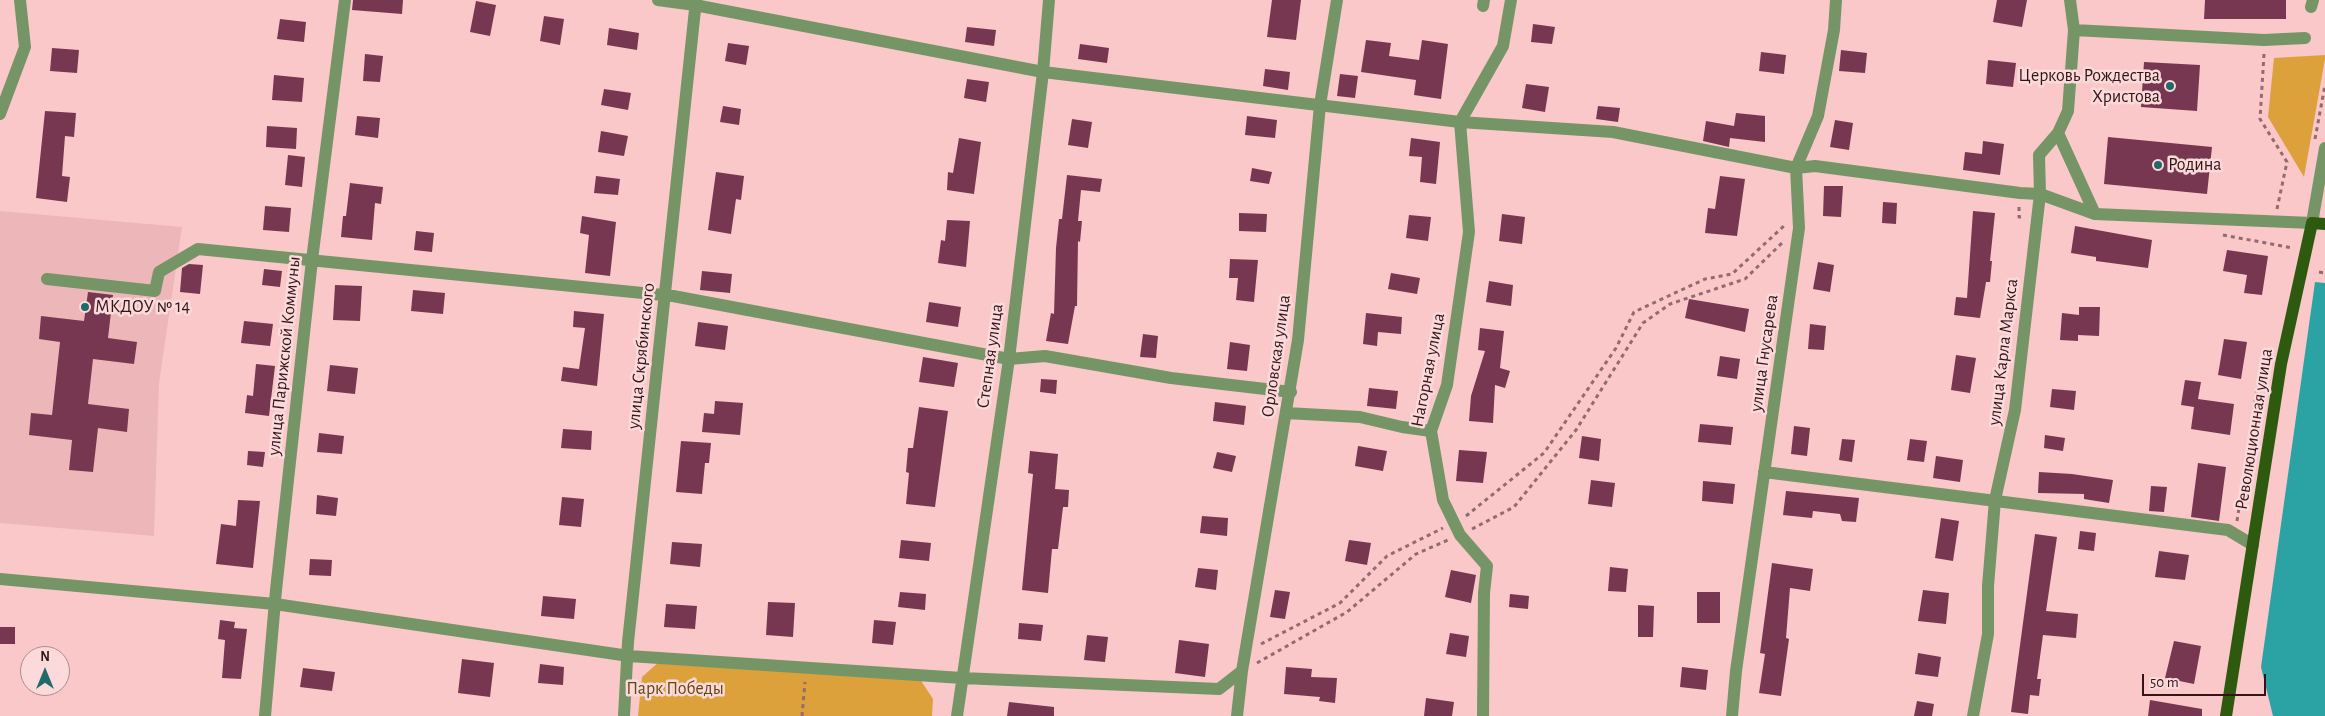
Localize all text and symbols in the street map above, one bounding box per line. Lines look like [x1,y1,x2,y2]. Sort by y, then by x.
place label: Церковь Рождества Христова [2018,65,2160,108]
marker: Церковь Рождества Христова [2164,80,2176,92]
place label: Родина [2168,154,2222,176]
marker: Родина [2152,159,2164,171]
street label: улица Парижской Коммуны [263,255,305,457]
street label: улица Карла Маркса [1983,277,2023,427]
street label: улица Скрябинского [623,282,659,430]
street label: Орловская улица [1257,293,1295,419]
street label: улица Гнусарева [1745,293,1783,413]
place label: МКДОУ № 14 [95,296,190,318]
marker: МКДОУ № 14 [79,301,91,313]
street label: Степная улица [972,302,1008,410]
street label: Нагорная улица [1406,311,1450,429]
street label: Революционная улица [2231,347,2277,511]
north arrow [20,646,70,696]
text: N [40,650,50,664]
scale bar [2145,664,2269,696]
text: 50 m [2150,675,2179,690]
park label: Парк Победы [626,678,724,700]

